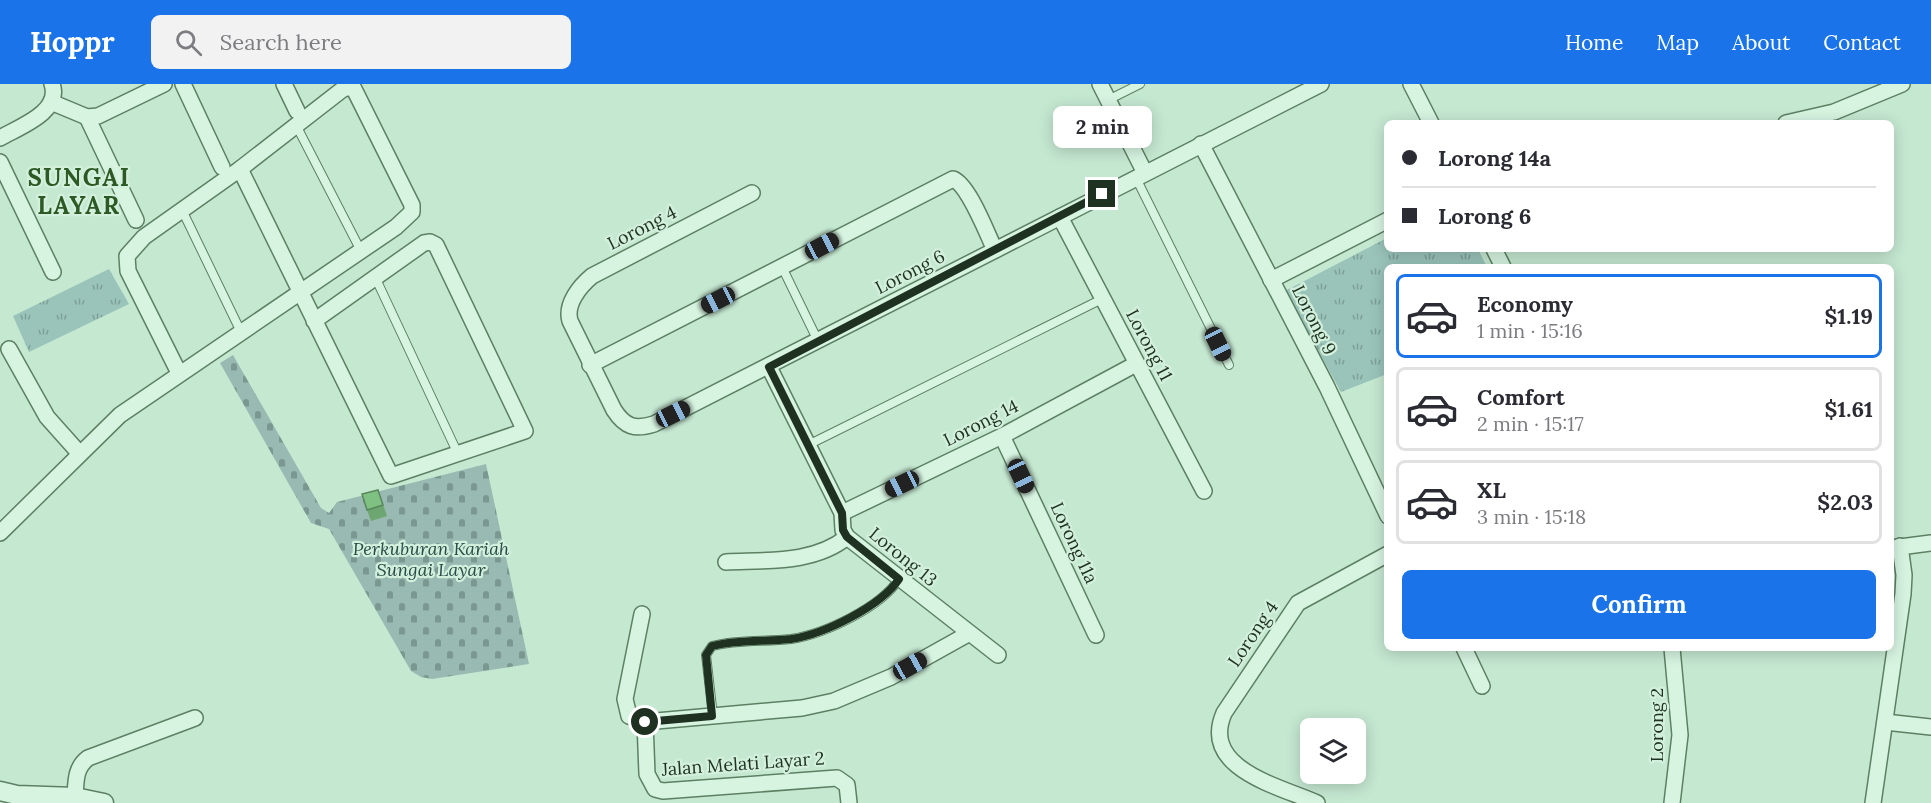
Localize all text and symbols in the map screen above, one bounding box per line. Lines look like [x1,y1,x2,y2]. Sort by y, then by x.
search box [151,15,571,69]
text: Hoppr [30,24,115,60]
icon: search [172,26,205,59]
text: Search here [220,28,342,56]
text: Home [1565,29,1623,56]
text: Map [1656,29,1699,56]
text: About [1732,29,1790,56]
text: Contact [1823,29,1901,56]
callout: 2 min [1052,107,1152,149]
text: 2 min [1076,114,1129,139]
text: Lorong 14a [1438,144,1551,172]
district label: SUNGAI LAYAR [27,162,131,221]
route end [1088,180,1115,207]
street label: Lorong 4 [603,200,680,255]
text: Lorong 6 [1438,202,1531,230]
car [802,230,842,262]
street label: Lorong 6 [871,244,948,299]
street label: Lorong 9 [1287,281,1342,358]
car [698,284,738,316]
icon: car [1405,289,1459,343]
text: Economy [1477,290,1573,318]
text: $1.19 [1824,302,1873,330]
street label: Lorong 11 [1121,305,1178,385]
text: 1 min · 15:16 [1477,318,1583,343]
car [1202,324,1234,364]
icon: car [1405,382,1459,436]
text: Comfort [1477,383,1565,411]
street label: Lorong 14 [939,394,1022,451]
text: $1.61 [1824,395,1873,423]
car [653,398,693,430]
text: 2 min · 15:17 [1477,411,1584,436]
car [1005,456,1037,496]
car [882,468,922,500]
icon: car [1405,475,1459,529]
text: XL [1477,476,1506,504]
text: $2.03 [1817,488,1873,516]
street label: Lorong 11a [1046,498,1103,587]
text: 3 min · 15:18 [1477,504,1586,529]
street label: Lorong 13 [864,522,942,591]
park label: Perkuburan Kariah Sungai Layar [353,537,510,581]
button: Confirm [1402,570,1876,639]
street label: Lorong 4 [1222,596,1283,671]
car [890,649,930,683]
street label: Lorong 2 [1645,688,1668,762]
route start [631,708,658,735]
map controls [1300,718,1366,784]
button: layers [1300,718,1366,784]
street label: Jalan Melati Layar 2 [660,746,825,781]

